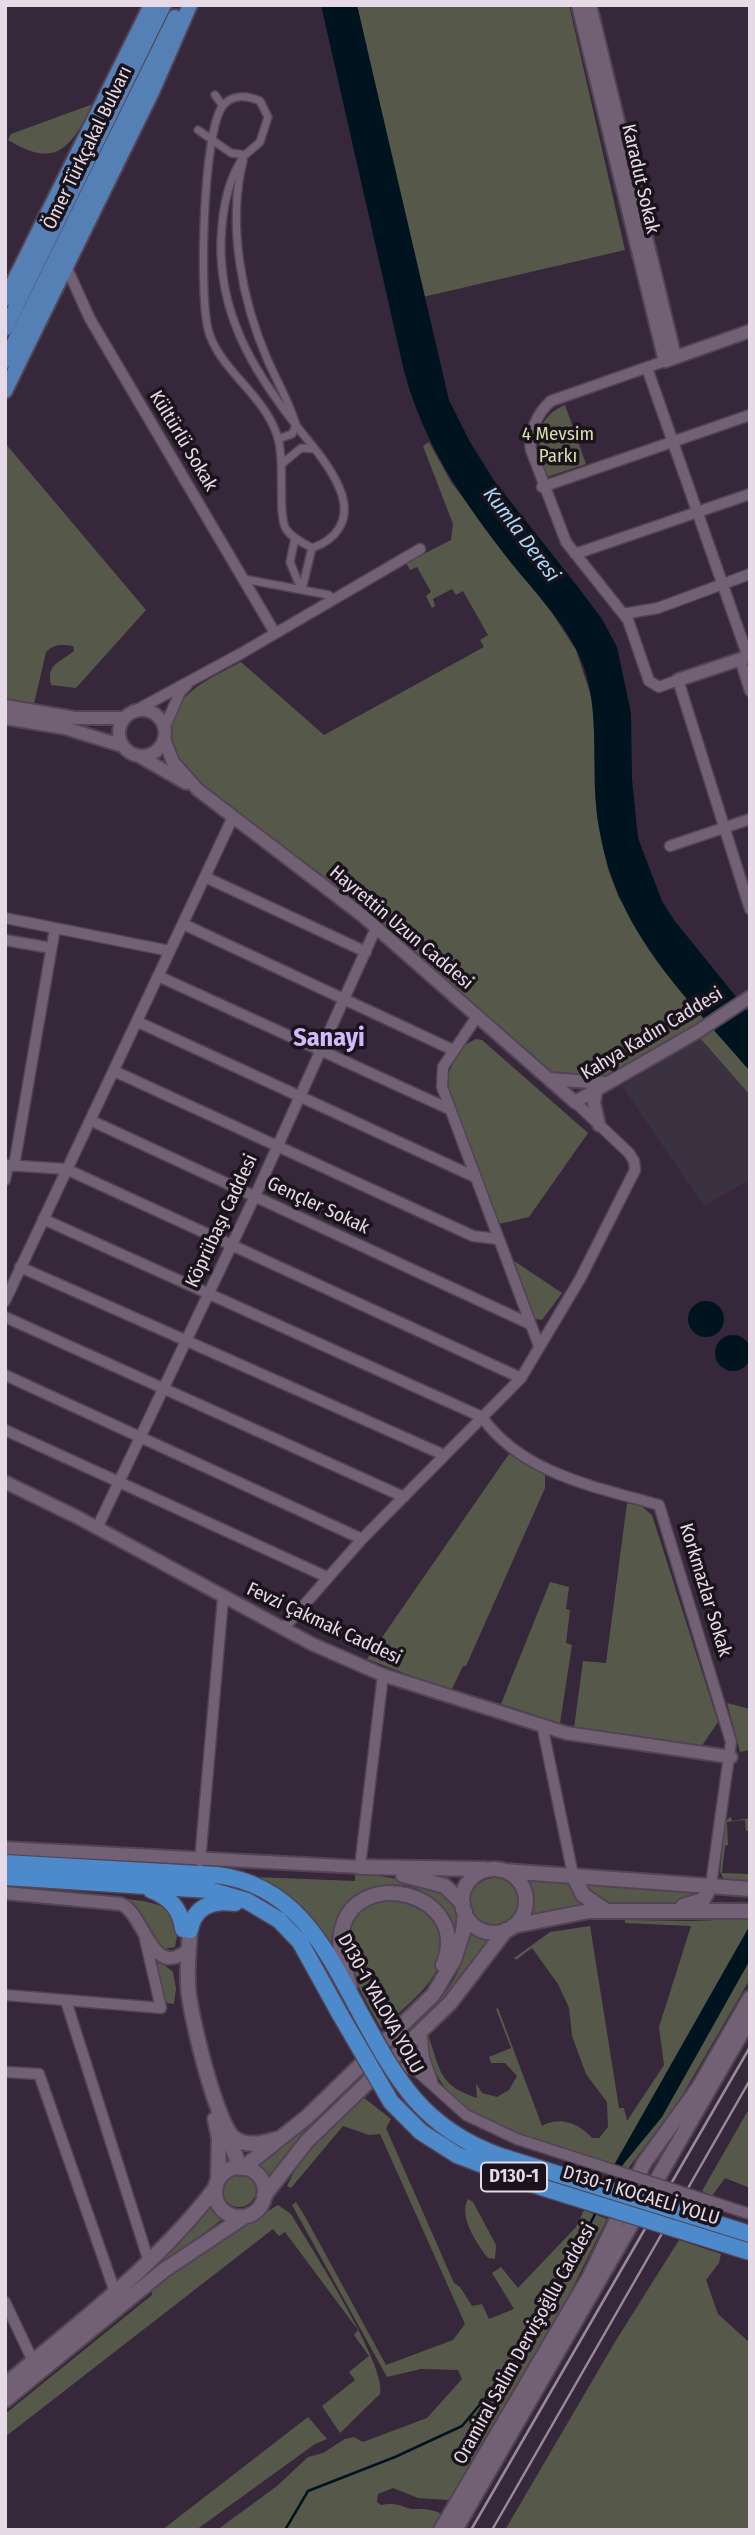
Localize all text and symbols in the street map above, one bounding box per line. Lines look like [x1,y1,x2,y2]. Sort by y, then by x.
street label: Ömer Türkçakal Bulvarı [39,63,137,233]
street label: Karadut Sokak [616,122,664,236]
street label: Kültürlü Sokak [144,387,222,495]
park label: 4 Mevsim Parkı [522,424,594,468]
water label: Kumla Deresi [477,483,565,587]
street label: Hayrettin Uzun Caddesi [325,861,477,995]
street label: Kahya Kadın Caddesi [577,983,727,1085]
district label: Sanayi [293,1023,365,1055]
street label: Köprübaşı Caddesi [181,1151,263,1291]
street label: Gençler Sokak [263,1172,373,1240]
street label: Korkmazlar Sokak [674,1521,736,1659]
street label: Fevzi Çakmak Caddesi [243,1578,405,1670]
street label: D130-1 YALOVA YOLU [332,1930,428,2078]
street label: D130-1 KOCAELİ YOLU [560,2161,722,2231]
road number: D130-1 [481,2162,547,2192]
street label: Oramiral Salim Dervişoğllu Caddesi [449,2220,601,2468]

